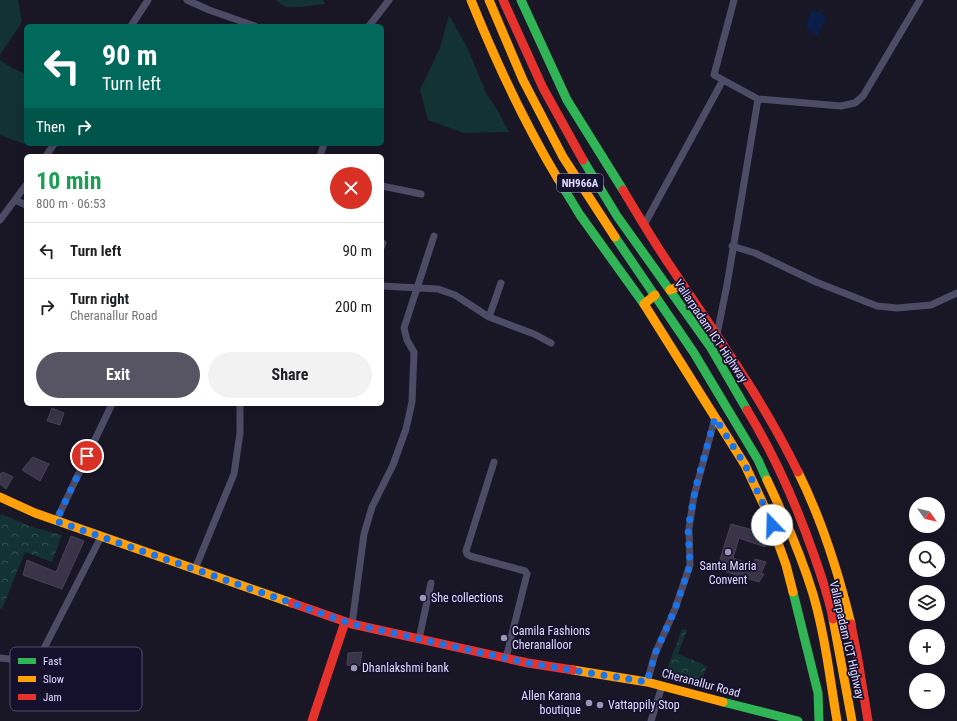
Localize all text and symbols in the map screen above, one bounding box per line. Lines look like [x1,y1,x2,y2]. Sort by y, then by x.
text: 90 m [102,39,158,72]
icon: left [36,40,88,92]
text: Turn left [102,73,161,94]
icon: right [73,116,95,138]
text: Then [36,118,65,136]
text: 10 min [36,167,101,195]
button: close [330,167,372,209]
road number: NH966A [557,174,603,192]
text: 800 m · 06:53 [36,196,106,211]
icon: left [36,240,58,262]
text: Turn left [70,242,121,260]
text: 90 m [342,242,372,260]
street label: Vallarpadam ICT Highway [671,277,751,385]
text: Turn right [70,290,129,308]
icon: right [36,296,58,318]
text: 200 m [335,298,372,316]
text: Cheranallur Road [70,308,158,323]
button: Exit [36,352,200,398]
button: Share [208,352,372,398]
pin [70,439,104,473]
icon: arrive [76,445,98,467]
north arrow [909,497,945,533]
map controls [909,497,945,709]
position arrow [751,504,793,546]
button: search [909,541,945,577]
marker: Santa Maria Convent [723,547,733,557]
place label: Santa Maria Convent [700,559,757,587]
street label: Vallarpadam ICT Highway [827,579,867,701]
button: layers [909,585,945,621]
place label: She collections [431,591,503,605]
marker: She collections [418,593,428,603]
place label: Camila Fashions Cheranalloor [512,624,590,652]
button: + [909,629,945,665]
marker: Camila Fashions Cheranalloor [499,633,509,643]
legend [10,647,142,711]
text: Fast [43,655,62,668]
place label: Dhanlakshmi bank [362,661,449,675]
marker: Dhanlakshmi bank [349,663,359,673]
street label: Cheranallur Road [660,666,742,700]
text: Slow [43,673,64,686]
button: − [909,673,945,709]
place label: Allen Karana boutique [521,689,581,717]
text: Jam [43,691,62,704]
marker: Allen Karana boutique [584,698,594,708]
place label: Vattappily Stop [608,698,680,712]
marker: Vattappily Stop [595,700,605,710]

